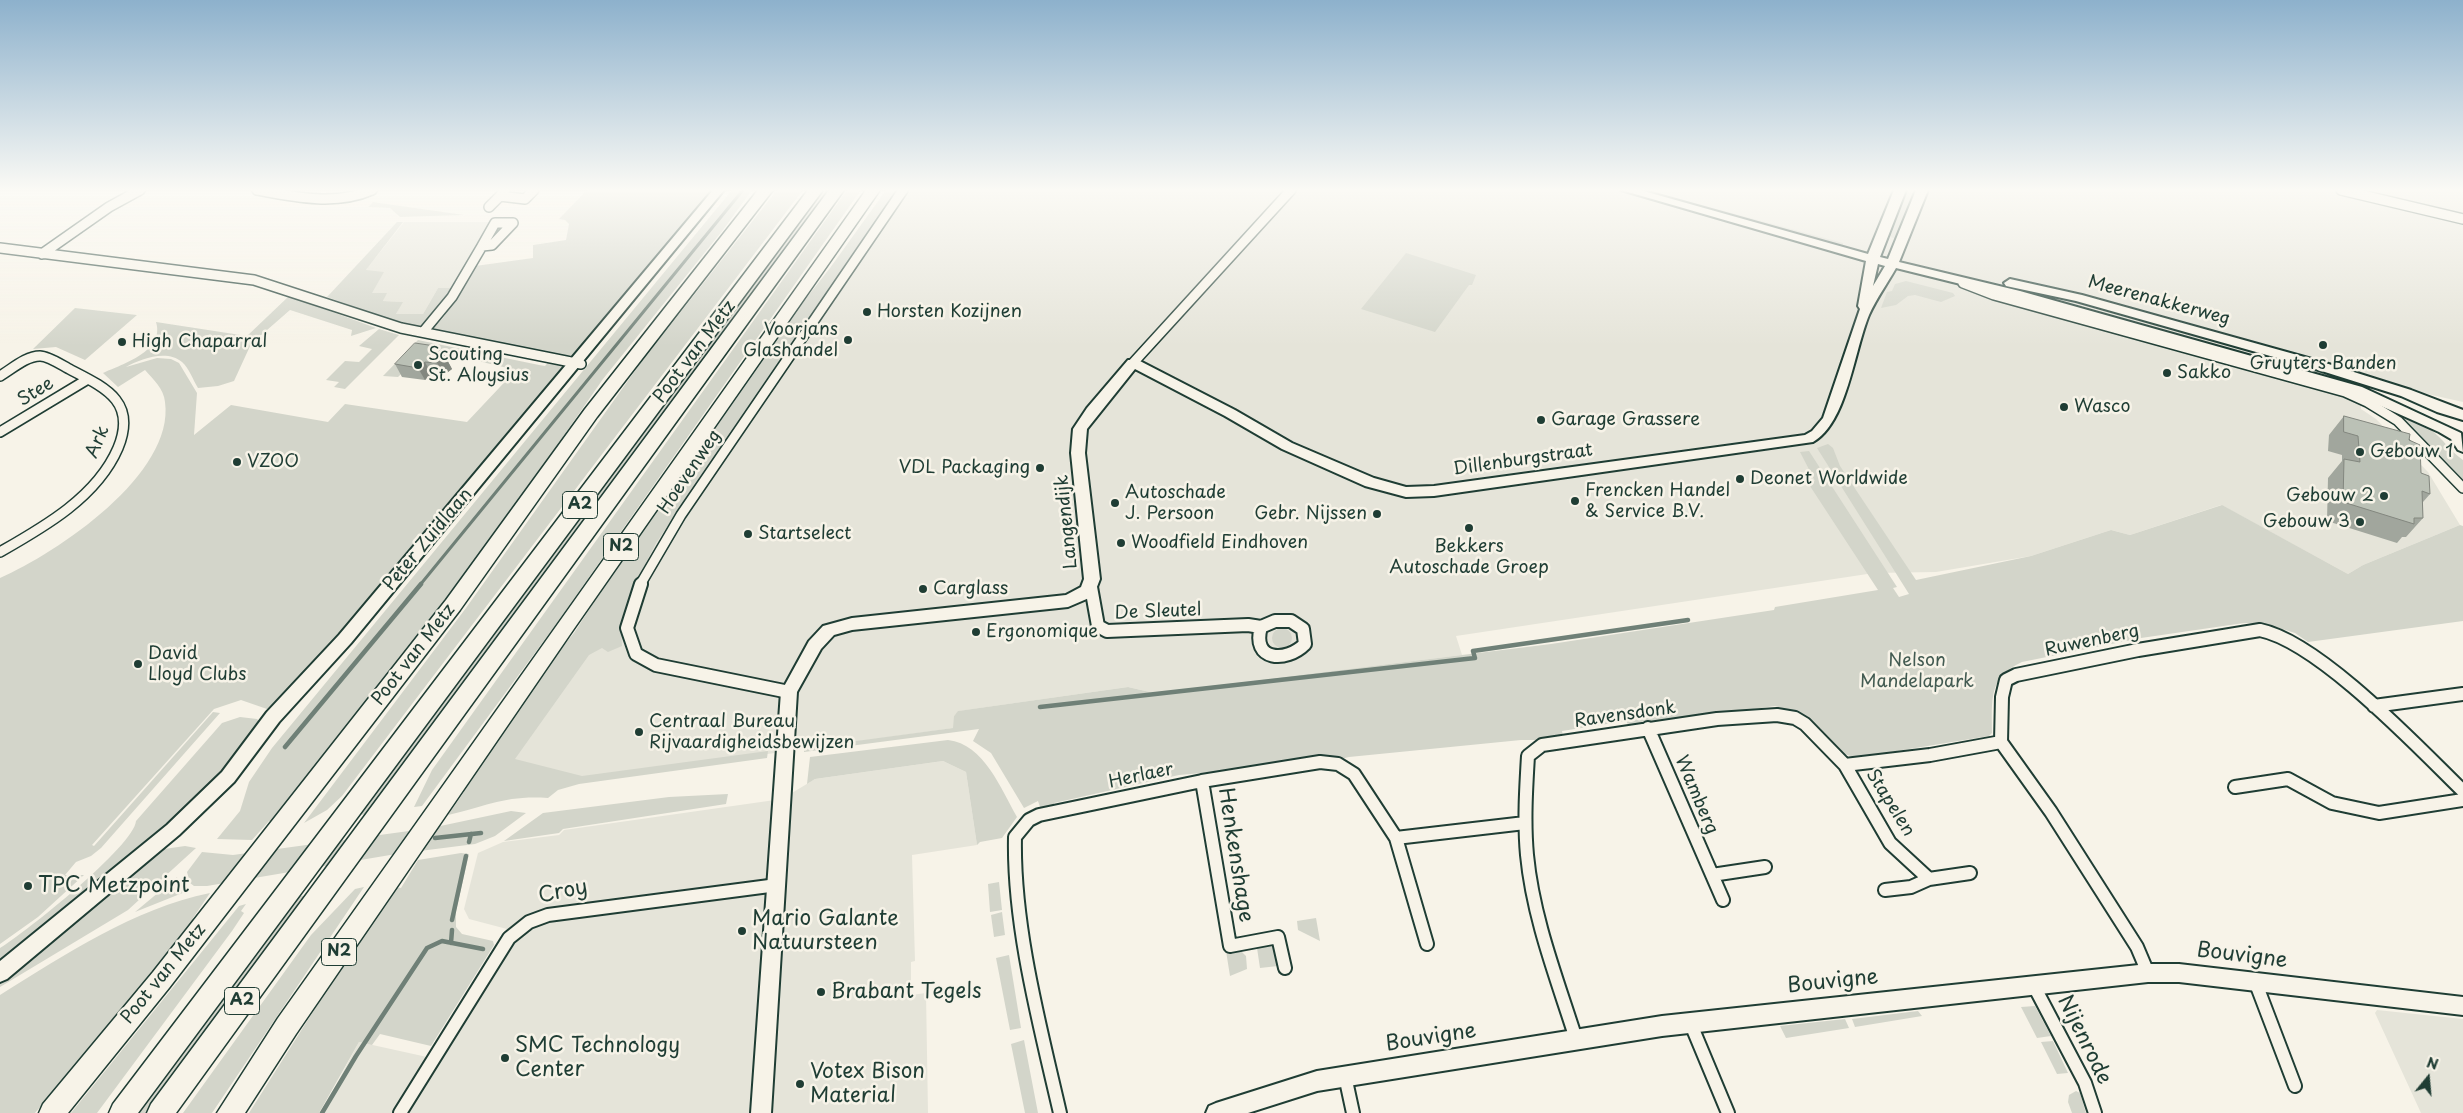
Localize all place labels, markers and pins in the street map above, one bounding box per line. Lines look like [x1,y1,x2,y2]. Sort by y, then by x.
place label: Horsten Kozijnen [877,301,1022,323]
marker: Horsten Kozijnen [861,306,873,318]
place label: Voorjans Glashandel [743,319,838,362]
place label: High Chaparral [132,331,267,353]
marker: Voorjans Glashandel [842,334,854,346]
marker: High Chaparral [116,336,128,348]
marker: Gruyters Banden [2317,339,2329,351]
place label: Scouting St. Aloysius [428,344,529,386]
place label: Gruyters Banden [2250,353,2396,375]
marker: Scouting St. Aloysius [412,359,424,371]
place label: Sakko [2177,362,2231,384]
marker: Sakko [2161,367,2173,379]
place label: Wasco [2074,396,2130,418]
marker: Wasco [2058,401,2070,413]
place label: Garage Grassere [1551,409,1700,431]
marker: Garage Grassere [1535,414,1547,426]
place label: Gebouw 1 [2370,441,2453,463]
marker: Gebouw 1 [2354,446,2366,458]
place label: VZOO [247,451,299,473]
marker: VZOO [231,456,243,468]
place label: VDL Packaging [899,457,1030,479]
marker: VDL Packaging [1034,462,1046,474]
place label: Deonet Worldwide [1750,468,1908,490]
marker: Deonet Worldwide [1734,473,1746,485]
place label: Frencken Handel & Service B.V. [1585,480,1730,522]
place label: Autoschade J. Persoon [1125,482,1226,524]
place label: Gebouw 2 [2286,485,2374,507]
marker: Gebouw 2 [2378,490,2390,502]
marker: Frencken Handel & Service B.V. [1569,495,1581,507]
marker: Autoschade J. Persoon [1109,497,1121,509]
place label: Gebr. Nijssen [1254,503,1367,525]
marker: Gebr. Nijssen [1371,508,1383,520]
place label: Gebouw 3 [2263,511,2350,533]
marker: Gebouw 3 [2354,516,2366,528]
marker: Bekkers Autoschade Groep [1463,522,1475,534]
place label: Startselect [758,523,851,545]
marker: Startselect [742,528,754,540]
place label: Woodfield Eindhoven [1131,532,1308,554]
place label: Bekkers Autoschade Groep [1389,536,1549,578]
marker: Woodfield Eindhoven [1115,537,1127,549]
place label: Carglass [933,578,1008,600]
marker: Carglass [917,583,929,595]
place label: Ergonomique [986,621,1098,643]
marker: Ergonomique [970,626,982,638]
place label: David Lloyd Clubs [148,643,246,686]
marker: David Lloyd Clubs [132,658,144,670]
place label: Centraal Bureau Rijvaardigheidsbewijzen [649,711,854,754]
marker: Centraal Bureau Rijvaardigheidsbewijzen [633,726,645,738]
place label: TPC Metzpoint [38,873,190,899]
marker: TPC Metzpoint [22,880,34,892]
place label: Mario Galante Natuursteen [752,906,899,956]
marker: Mario Galante Natuursteen [736,925,748,937]
place label: Brabant Tegels [831,979,982,1005]
marker: Brabant Tegels [815,986,827,998]
place label: SMC Technology Center [515,1033,680,1083]
marker: SMC Technology Center [499,1052,511,1064]
place label: Votex Bison Material [810,1059,925,1109]
marker: Votex Bison Material [794,1078,806,1090]

